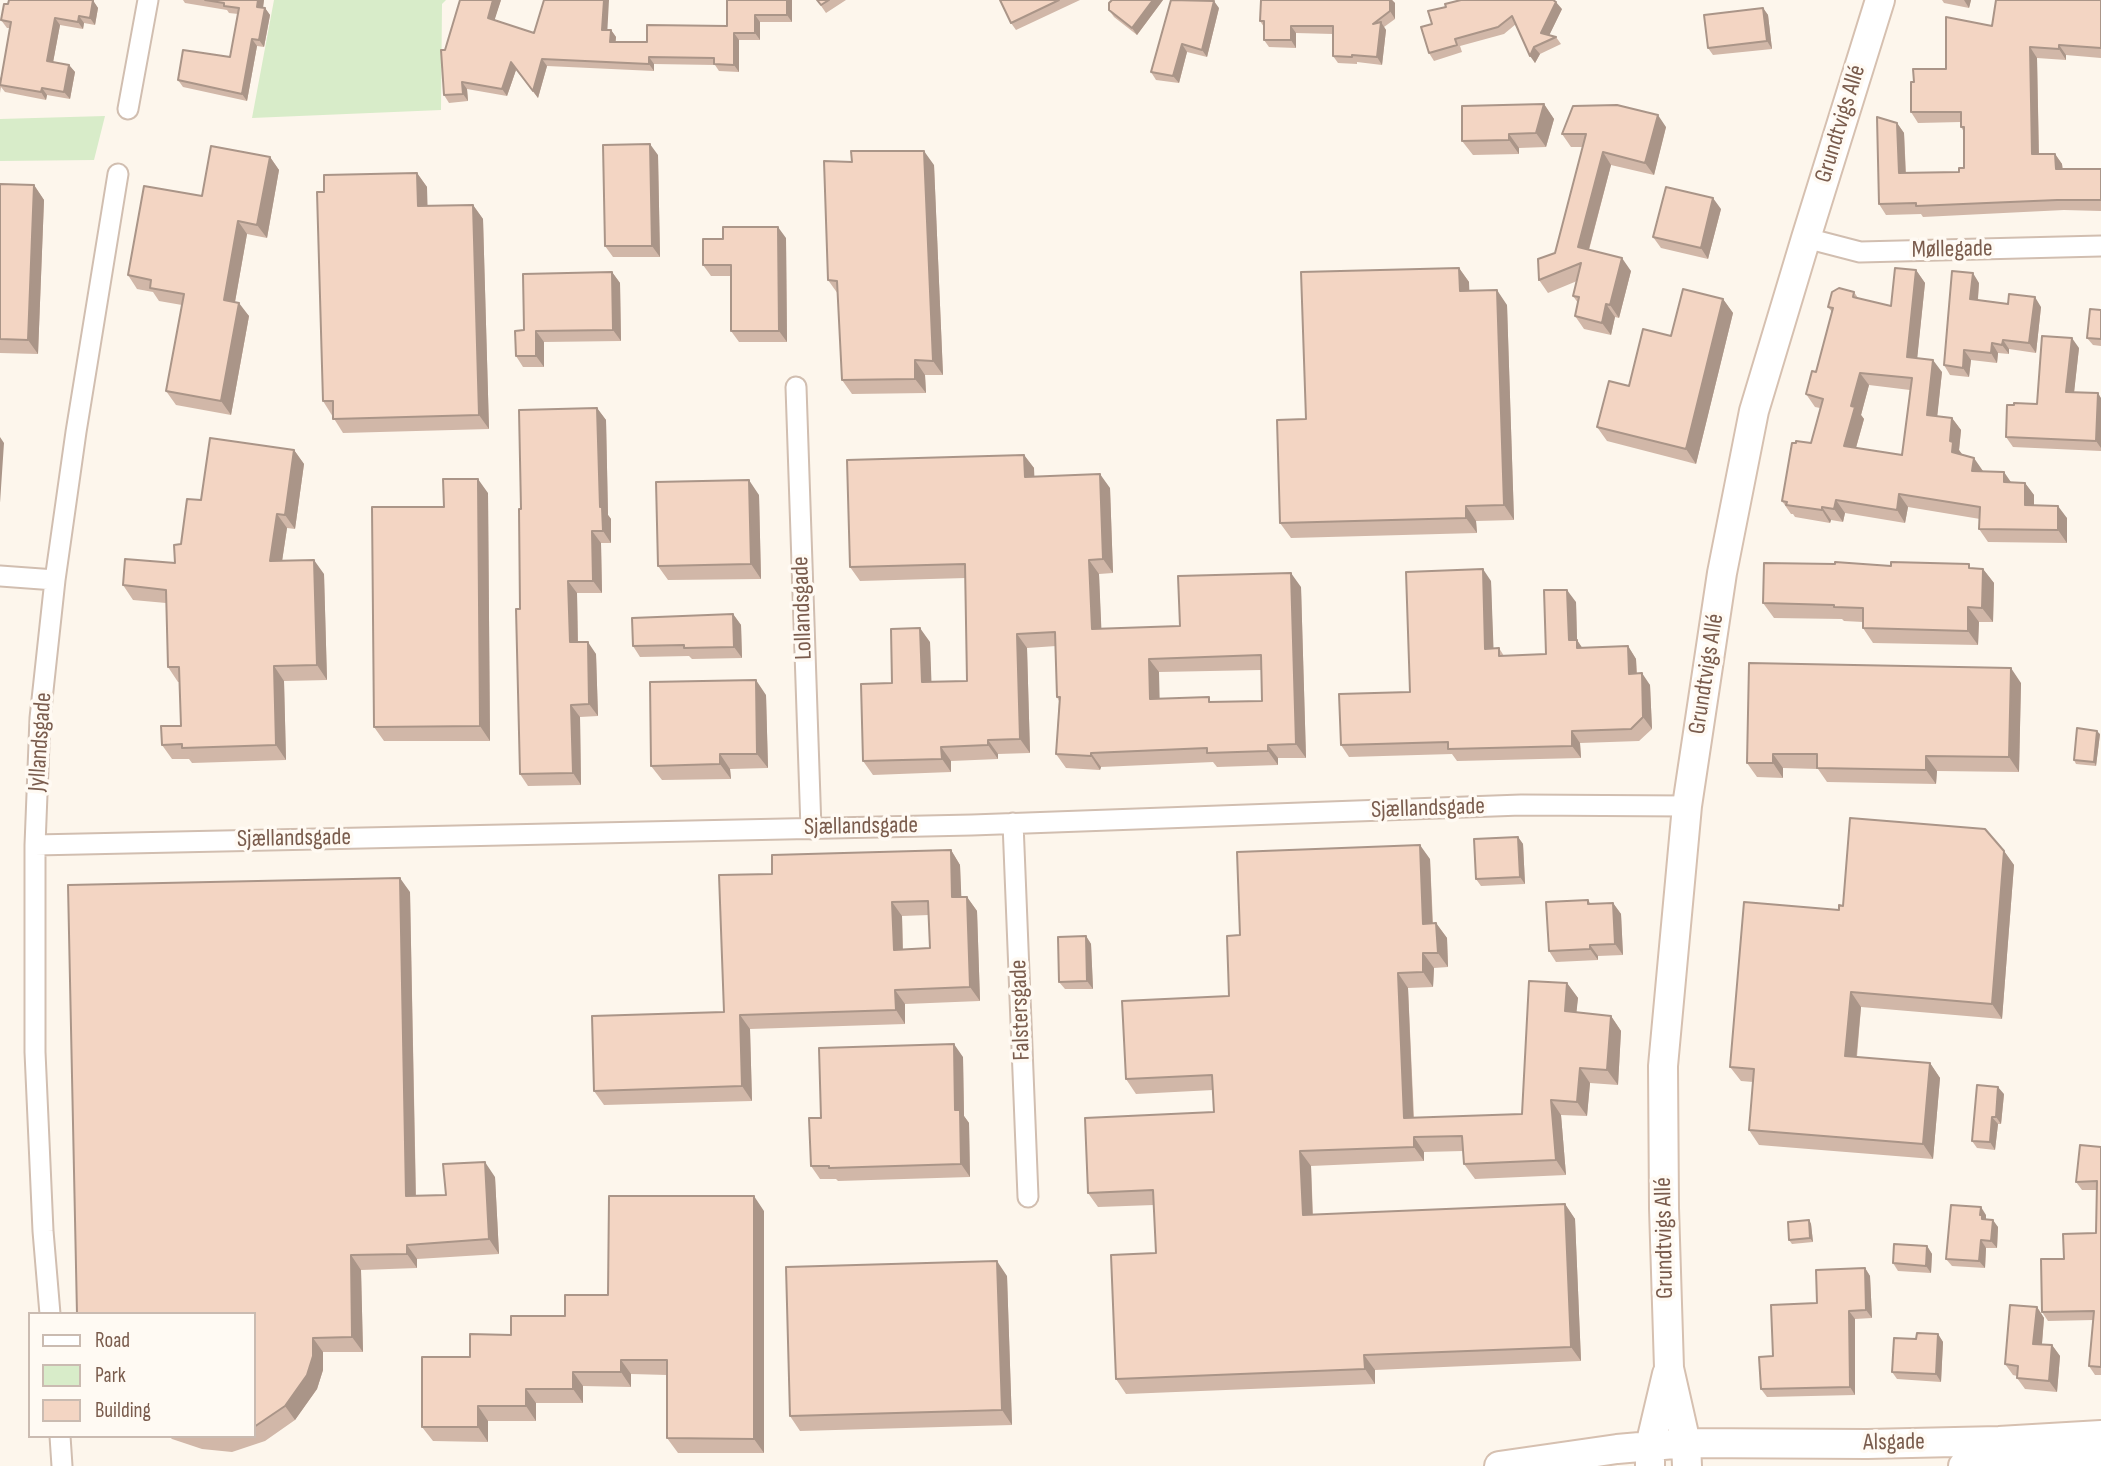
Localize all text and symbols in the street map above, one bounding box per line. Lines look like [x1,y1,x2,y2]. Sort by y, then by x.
street label: Grundtvigs Allé [1809,62,1873,186]
street label: Møllegade [1911,235,1993,265]
street label: Lollandsgade [787,556,819,660]
street label: Grundtvigs Allé [1683,612,1731,736]
street label: Jyllandsgade [23,691,59,793]
street label: Sjællandsgade [1371,793,1485,825]
street label: Sjællandsgade [804,812,918,842]
street label: Sjællandsgade [237,824,351,854]
street label: Falstersgade [1005,959,1037,1061]
street label: Grundtvigs Allé [1650,1177,1680,1299]
legend [28,1312,256,1438]
text: Road [95,1328,130,1353]
text: Park [95,1363,126,1388]
text: Building [95,1398,151,1423]
street label: Alsgade [1863,1428,1925,1458]

